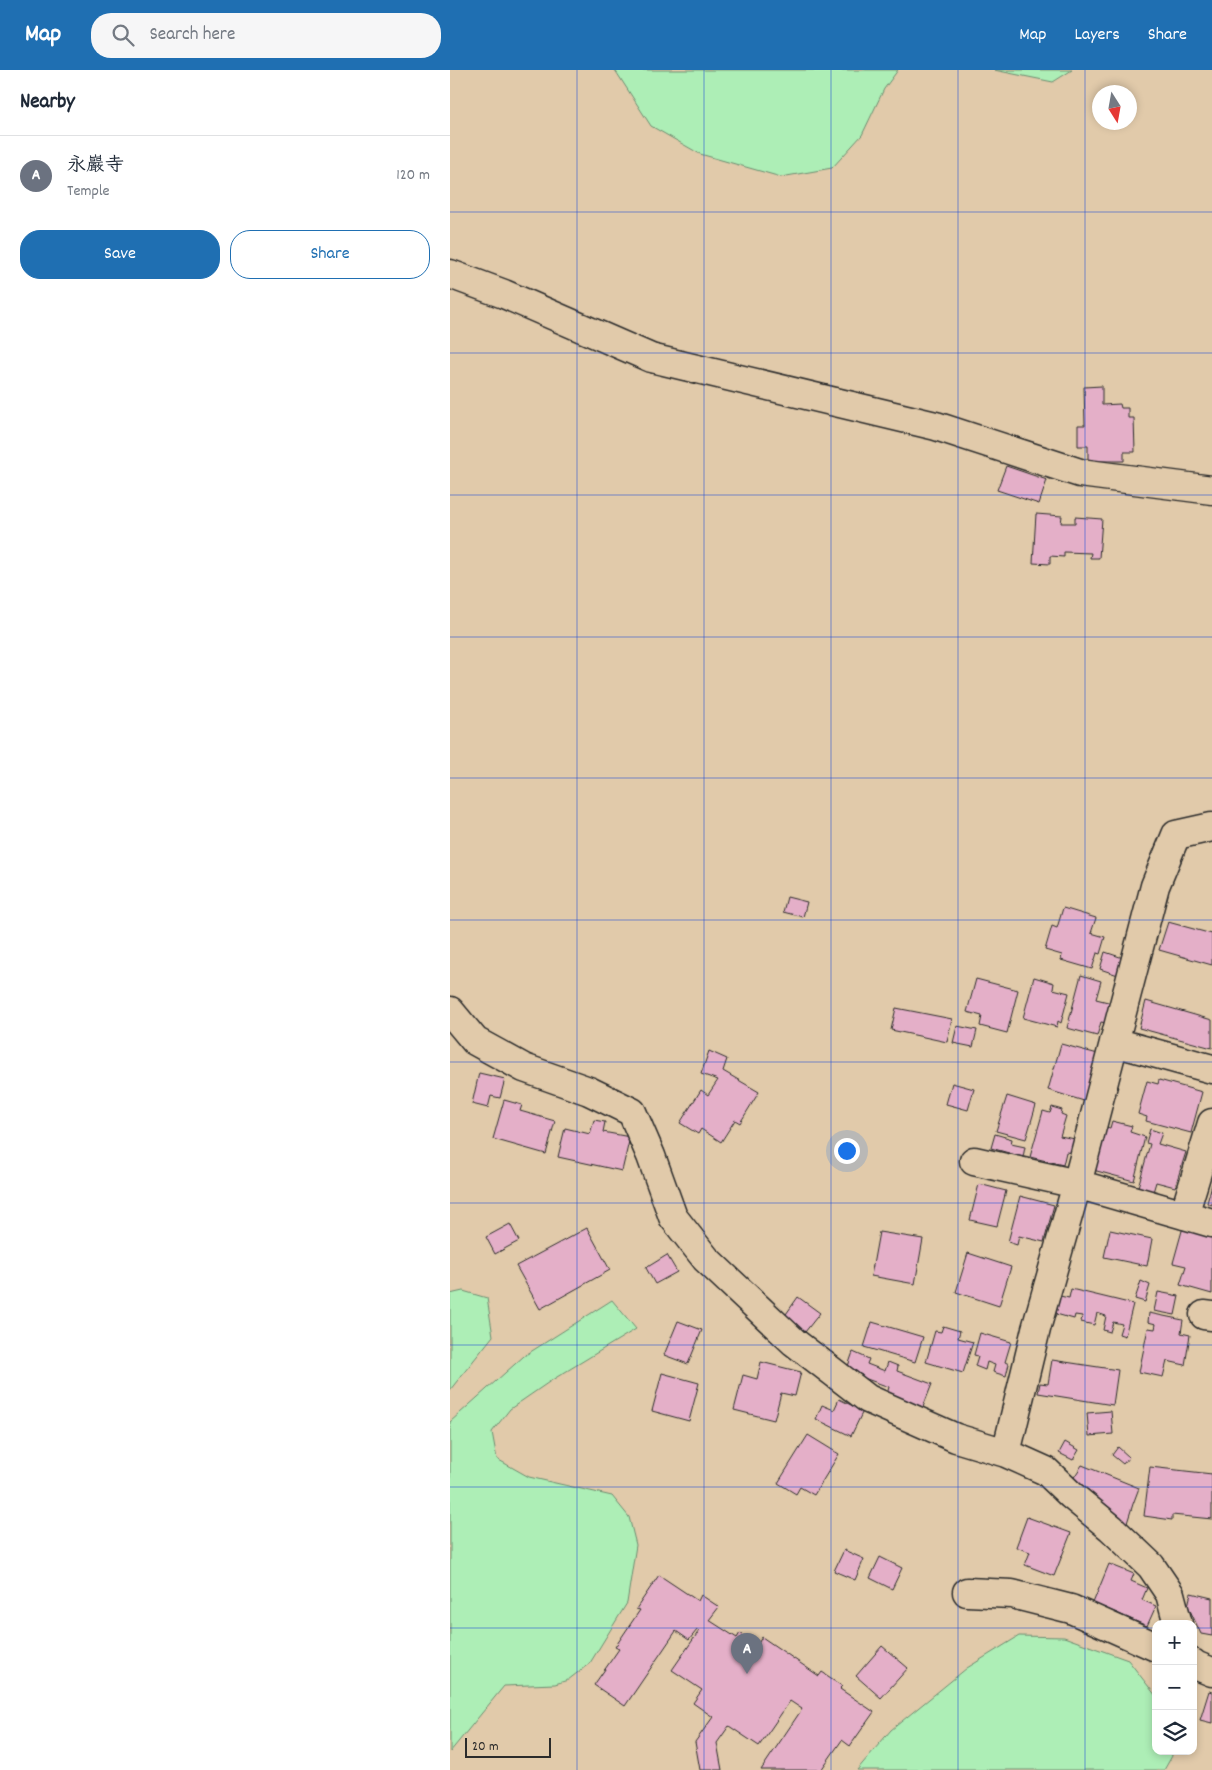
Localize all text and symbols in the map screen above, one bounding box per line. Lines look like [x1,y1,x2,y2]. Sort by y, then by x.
search box [91,13,441,58]
text: Map [25,18,61,52]
icon: search [109,21,137,49]
text: Search here [149,22,235,49]
text: Map [1019,23,1046,48]
text: Layers [1074,23,1120,48]
text: Share [1148,23,1187,48]
north arrow [1092,85,1137,130]
text: Nearby [20,88,75,118]
text: 永巖寺 [67,153,124,180]
text: A [32,164,40,187]
text: 120 m [396,164,430,187]
text: Temple [67,180,110,203]
button: Save [20,230,220,279]
button: Share [230,230,430,279]
your location [834,1138,860,1164]
map controls [1152,1620,1197,1755]
button: + [1152,1620,1197,1665]
pin: A [731,1633,763,1674]
button: − [1152,1665,1197,1710]
button: layers [1152,1710,1197,1755]
scale bar [465,1735,551,1758]
text: 20 m [472,1737,499,1757]

